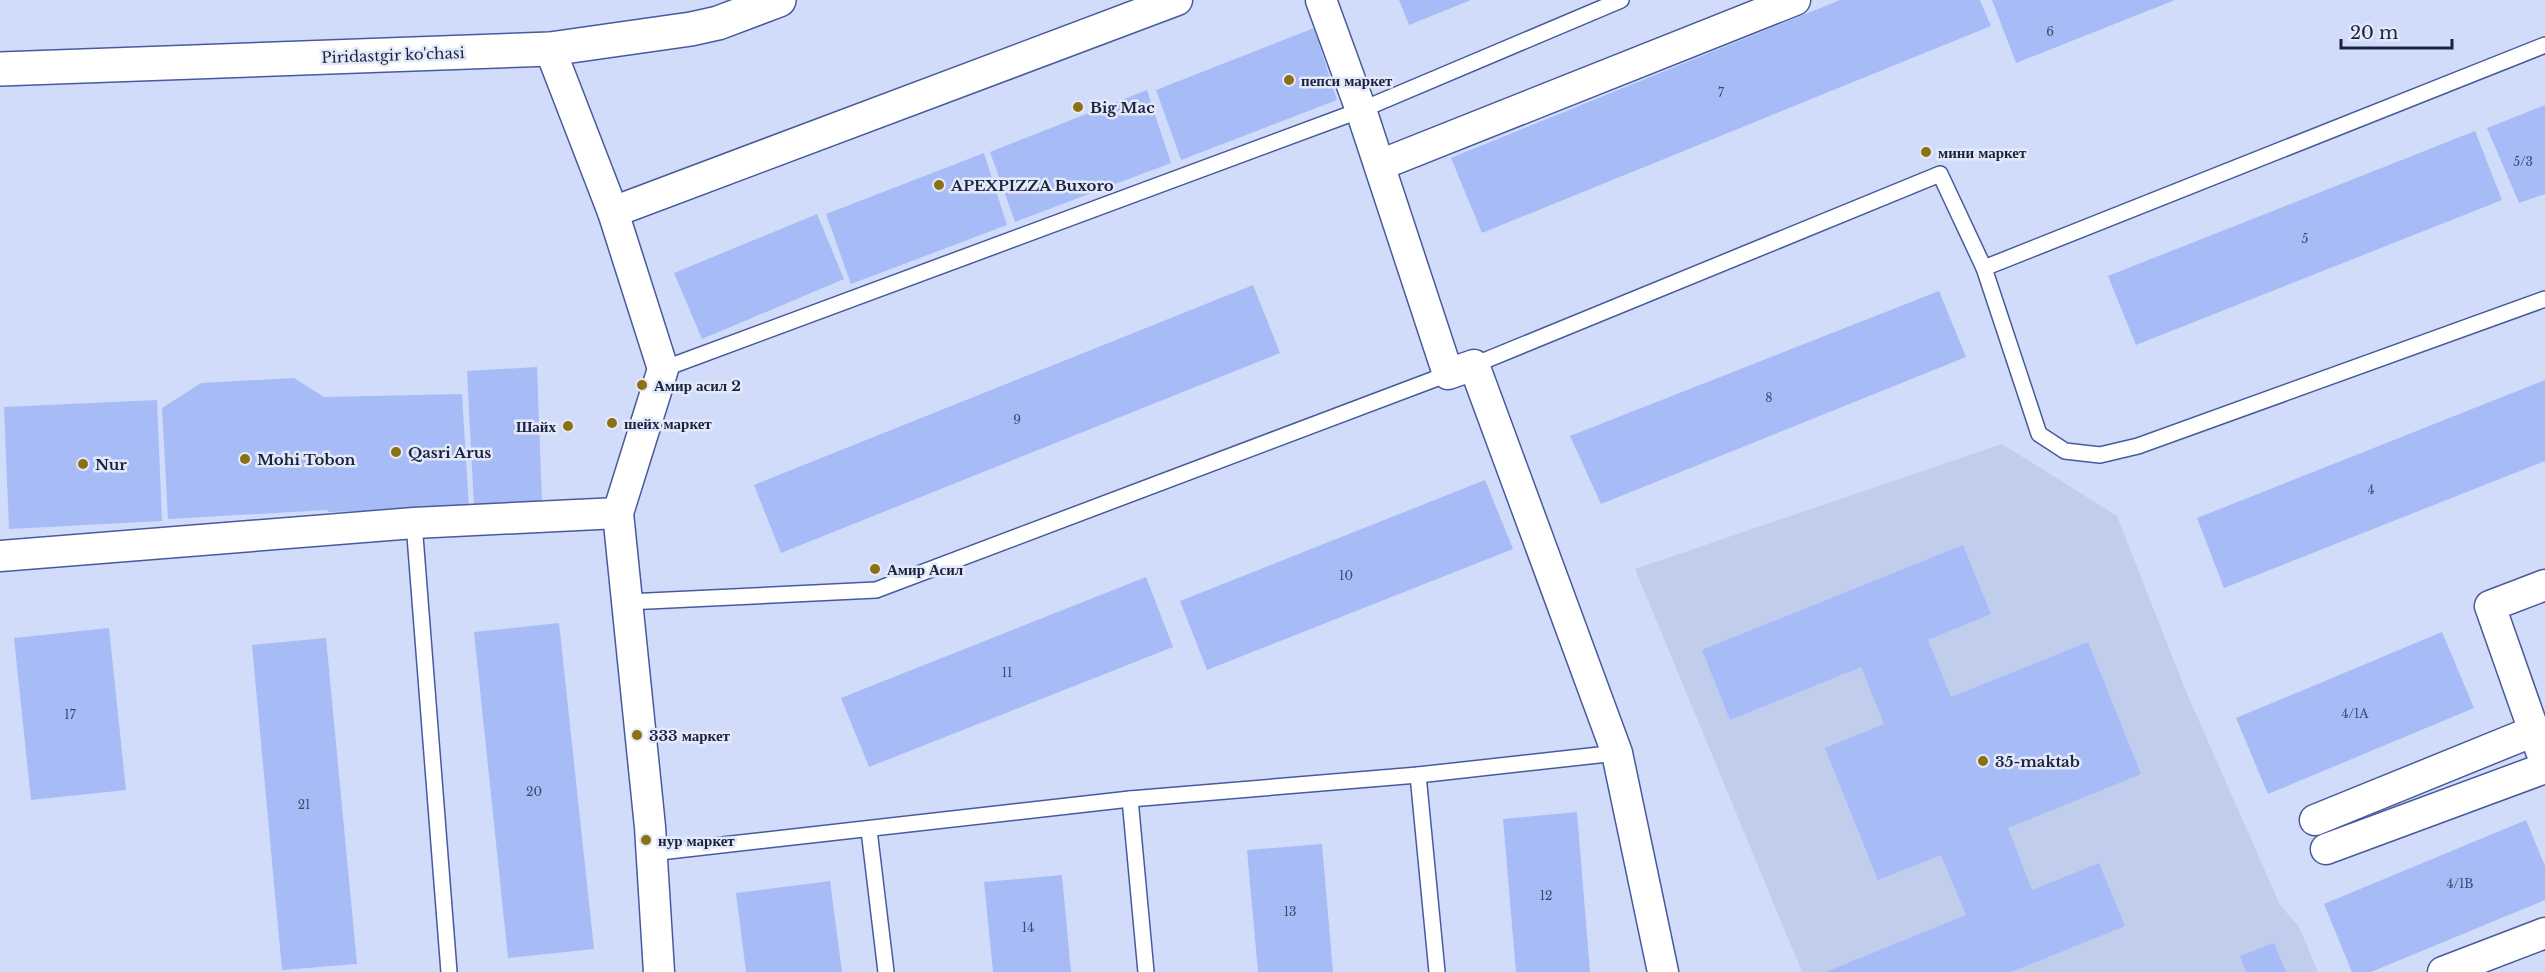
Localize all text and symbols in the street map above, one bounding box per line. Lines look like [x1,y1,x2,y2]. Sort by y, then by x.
scale bar [2341,12,2452,50]
text: 20 m [2350,22,2398,44]
house number: 6 [2046,24,2054,39]
street label: Piridastgir ko'chasi [321,43,465,67]
place label: пепси маркет [1301,71,1393,90]
marker: пепси маркет [1282,73,1296,87]
house number: 7 [1718,85,1725,100]
place label: Big Mac [1090,98,1155,117]
marker: Big Mac [1071,100,1085,114]
place label: мини маркет [1938,143,2027,162]
marker: мини маркет [1919,145,1933,159]
house number: 5/3 [2513,154,2533,169]
place label: APEXPIZZA Buxoro [950,176,1114,195]
marker: APEXPIZZA Buxoro [932,178,946,192]
house number: 5 [2302,231,2309,246]
place label: Амир асил 2 [654,376,741,395]
marker: Амир асил 2 [635,378,649,392]
house number: 8 [1765,390,1773,405]
house number: 9 [1013,412,1021,427]
place label: шейх маркет [624,414,712,433]
marker: шейх маркет [605,416,619,430]
place label: Шайх [516,417,556,436]
marker: Шайх [561,419,575,433]
place label: Qasri Arus [408,443,491,462]
marker: Qasri Arus [389,445,403,459]
place label: Mohi Tobon [257,450,356,469]
marker: Mohi Tobon [238,452,252,466]
place label: Nur [95,455,127,474]
marker: Nur [76,457,90,471]
house number: 4 [2367,482,2375,497]
place label: Амир Асил [887,560,964,579]
marker: Амир Асил [868,562,882,576]
house number: 10 [1339,568,1353,583]
house number: 11 [1002,665,1012,680]
house number: 4/1A [2341,706,2369,721]
house number: 17 [64,707,77,722]
place label: 333 маркет [649,726,731,745]
marker: 333 маркет [630,728,644,742]
place label: 35-maktab [1995,752,2080,771]
marker: 35-maktab [1976,754,1990,768]
house number: 20 [526,784,542,799]
house number: 21 [298,797,310,812]
place label: нур маркет [658,831,735,850]
marker: нур маркет [639,833,653,847]
house number: 4/1B [2446,876,2474,891]
house number: 12 [1540,888,1552,903]
house number: 13 [1284,904,1296,919]
house number: 14 [1022,920,1034,935]

